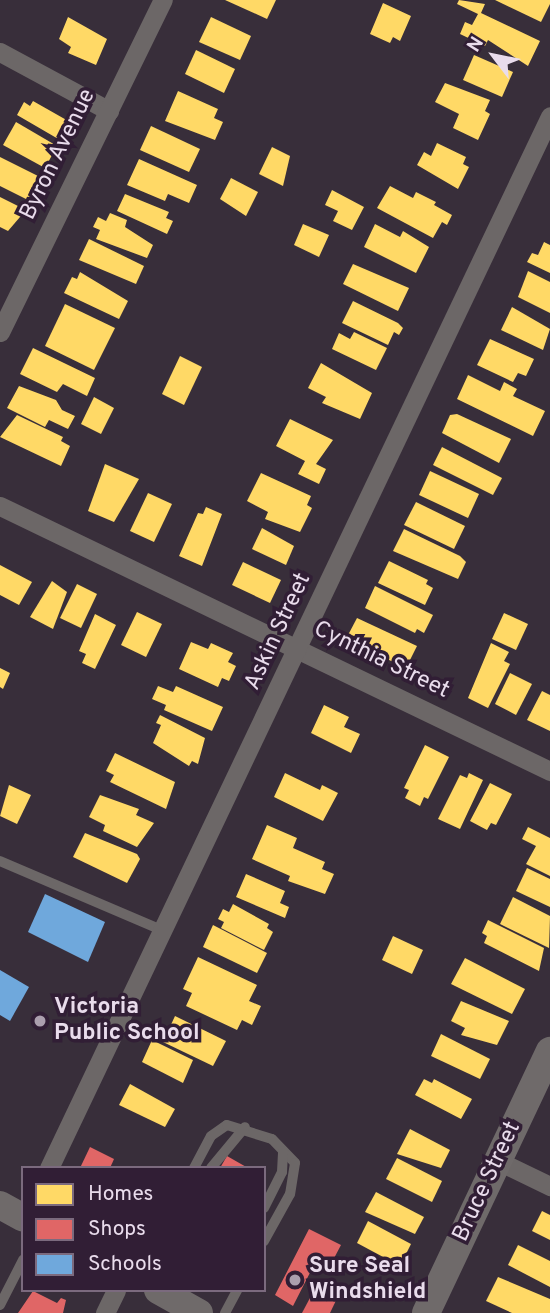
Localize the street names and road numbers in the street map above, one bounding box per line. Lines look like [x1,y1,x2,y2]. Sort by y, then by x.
street label: Byron Avenue [15,85,103,225]
street label: Askin Street [240,569,318,695]
street label: Cynthia Street [309,616,453,706]
street label: Bruce Street [448,1118,528,1246]

